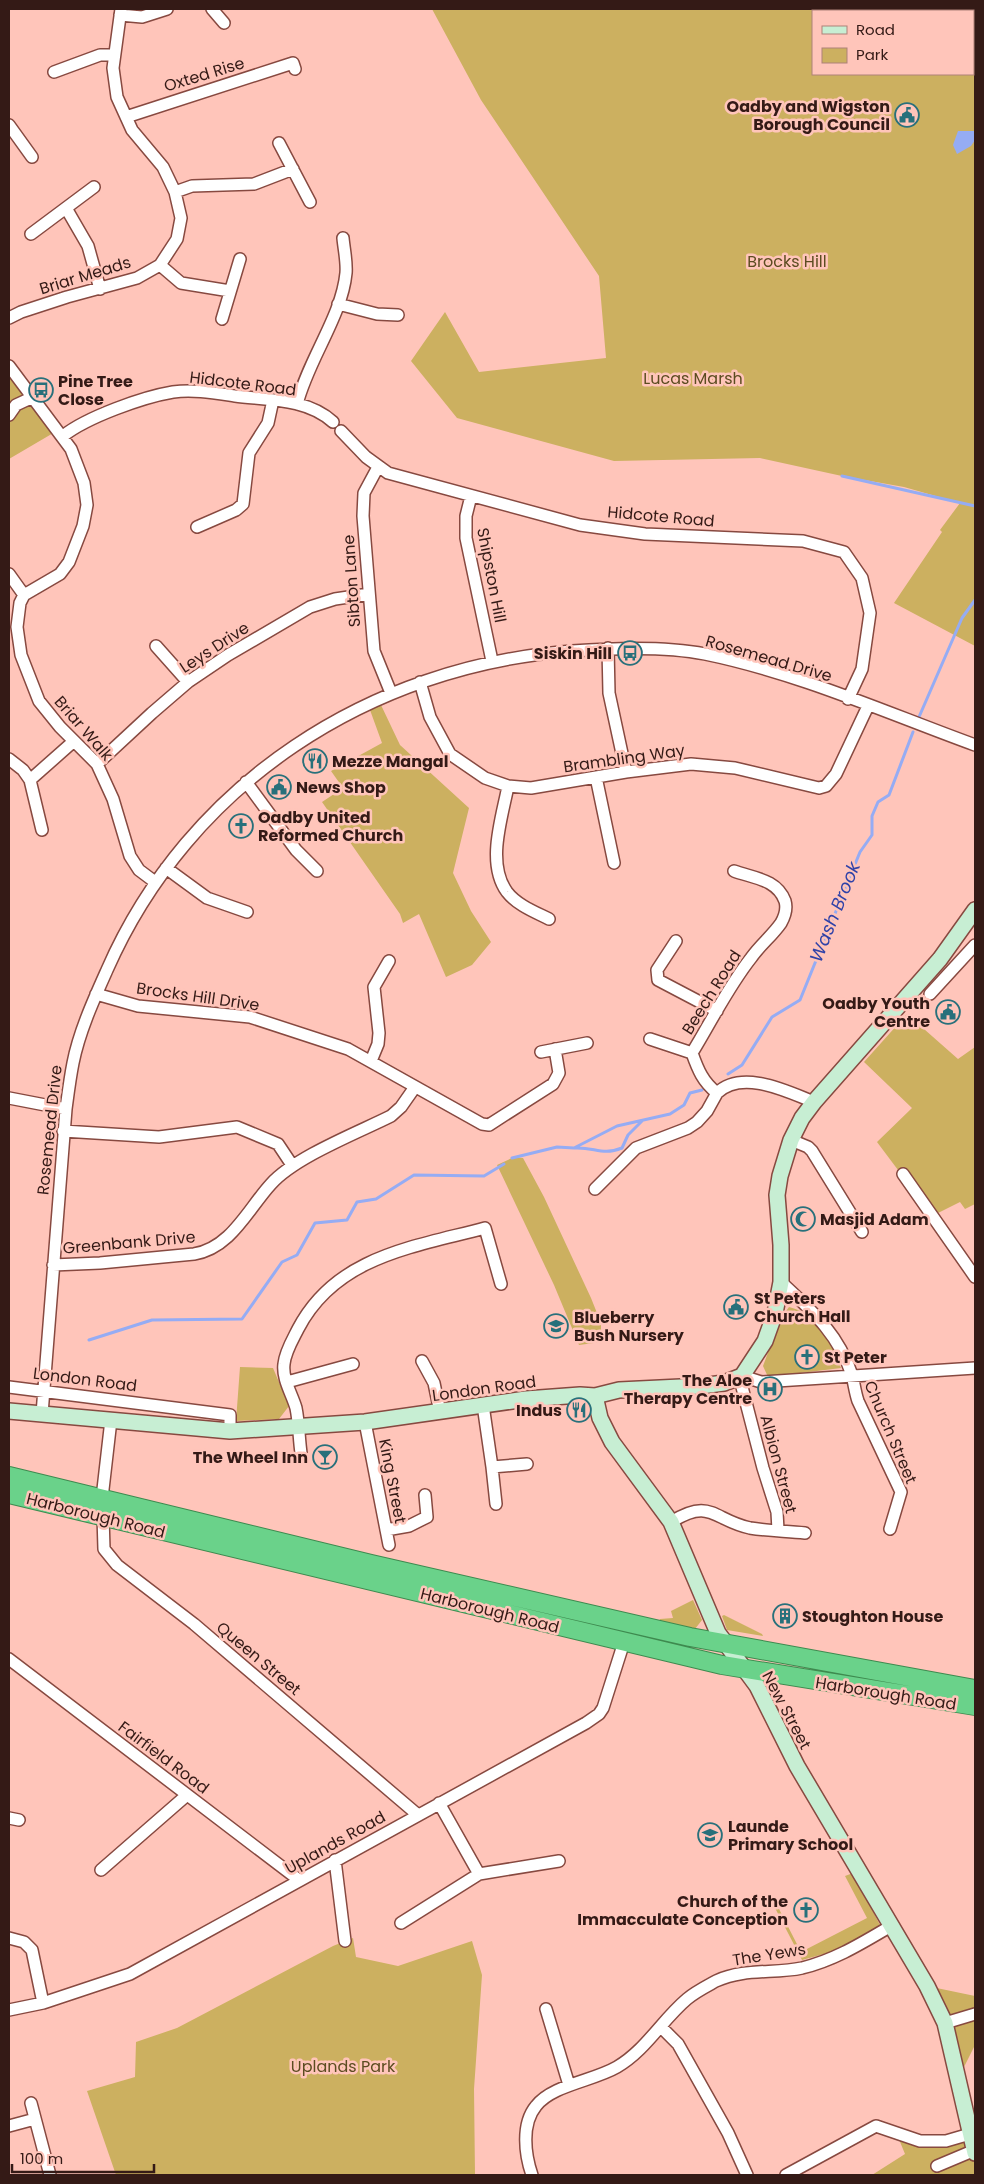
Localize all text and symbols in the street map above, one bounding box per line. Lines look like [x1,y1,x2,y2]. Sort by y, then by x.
legend [812,10,974,75]
text: Road [856,19,895,40]
text: Park [856,44,888,65]
street label: Oxted Rise [161,51,247,98]
place label: Oadby and Wigston Borough Council [727,95,890,136]
public building icon: Oadby and Wigston Borough Council [894,102,920,128]
park label: Brocks Hill [747,250,827,273]
street label: Briar Meads [37,251,134,300]
street label: Hidcote Road [188,366,298,401]
park label: Lucas Marsh [643,367,743,390]
place label: Pine Tree Close [58,370,133,411]
bus stop icon: Pine Tree Close [28,377,54,403]
street label: Hidcote Road [606,500,715,533]
street label: Shipston Hill [471,526,512,625]
street label: Sibton Lane [337,534,366,628]
street label: Leys Drive [175,616,254,678]
street label: Rosemead Drive [703,629,835,688]
bus stop icon: Siskin Hill [617,640,643,666]
place label: Siskin Hill [534,642,612,665]
street label: Briar Walk [49,691,119,766]
street label: Brambling Way [562,739,686,778]
restaurant icon: Mezze Mangal [302,748,328,774]
place label: Mezze Mangal [332,750,448,773]
public building icon: News Shop [266,774,292,800]
place label: News Shop [296,776,386,799]
place label: Oadby United Reformed Church [258,806,403,847]
church icon: Oadby United Reformed Church [228,813,254,839]
water label: Wash Brook [803,857,866,966]
street label: Beech Road [676,946,746,1039]
street label: Brocks Hill Drive [135,976,261,1017]
place label: Oadby Youth Centre [822,992,930,1033]
public building icon: Oadby Youth Centre [935,999,961,1025]
street label: Rosemead Drive [31,1064,68,1196]
mosque icon: Masjid Adam [790,1206,816,1232]
place label: Masjid Adam [820,1208,929,1231]
street label: Greenbank Drive [62,1225,196,1260]
place label: St Peters Church Hall [754,1287,850,1328]
public building icon: St Peters Church Hall [723,1294,749,1320]
place label: Blueberry Bush Nursery [574,1306,685,1347]
school or university icon: Blueberry Bush Nursery [543,1313,569,1339]
church icon: St Peter [794,1344,820,1370]
place label: St Peter [824,1346,887,1369]
street label: London Road [32,1362,138,1397]
place label: The Aloe Therapy Centre [624,1369,752,1410]
street label: London Road [431,1370,537,1407]
hospital icon: The Aloe Therapy Centre [757,1376,783,1402]
street label: Church Street [858,1377,923,1487]
restaurant icon: Indus [566,1397,592,1423]
place label: Indus [516,1399,562,1422]
street label: Albion Street [754,1412,803,1516]
street label: King Street [373,1437,412,1526]
bar icon: The Wheel Inn [312,1444,338,1470]
place label: The Wheel Inn [193,1446,308,1469]
street label: Harborough Road [24,1487,168,1544]
street label: Harborough Road [418,1582,562,1639]
building icon: Stoughton House [772,1603,798,1629]
place label: Stoughton House [802,1605,943,1628]
street label: Queen Street [211,1616,306,1701]
street label: New Street [756,1667,817,1753]
street label: Harborough Road [814,1671,958,1716]
street label: Fairfield Road [113,1716,214,1799]
street label: Uplands Road [281,1805,390,1880]
place label: Launde Primary School [728,1815,853,1856]
school or university icon: Launde Primary School [697,1822,723,1848]
place label: Church of the Immacculate Conception [577,1890,788,1931]
church icon: Church of the Immacculate Conception [793,1897,819,1923]
street label: The Yews [731,1937,807,1972]
park label: Uplands Park [291,2055,396,2078]
scale bar [12,2142,155,2174]
text: 100 m [20,2148,63,2169]

